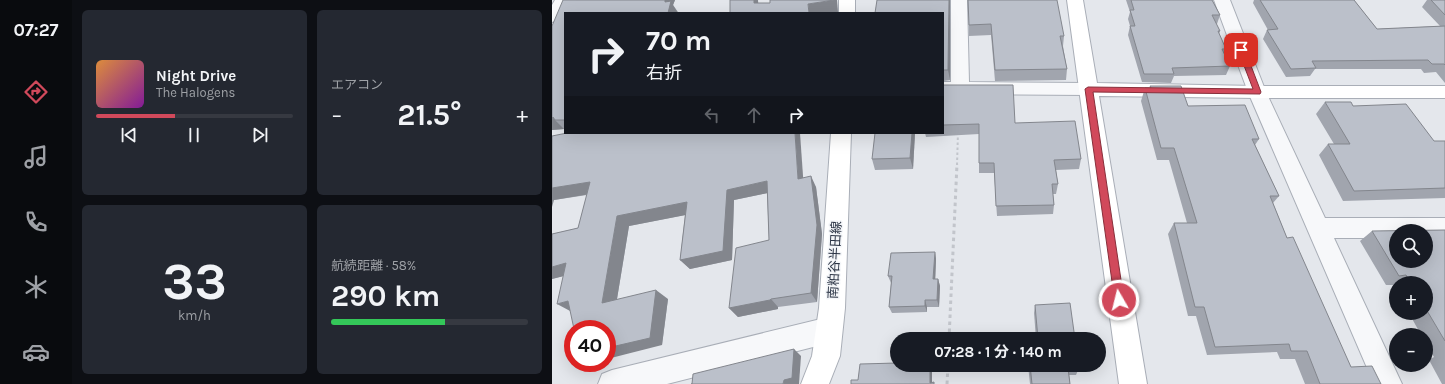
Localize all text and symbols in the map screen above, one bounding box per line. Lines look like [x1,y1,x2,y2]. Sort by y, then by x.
text: 07:27 [13,19,59,41]
text: 70 m [646,24,711,57]
icon: right [580,28,632,80]
pin [1224,33,1258,67]
icon: arrive [1230,39,1252,61]
text: 右折 [646,62,682,84]
text: Night Drive [156,67,236,85]
text: エアコン [331,77,383,92]
icon: directions [22,78,50,106]
text: The Halogens [156,85,235,100]
text: 21.5° [397,97,462,133]
text: − [331,102,343,128]
text: + [516,102,528,128]
icon: left [701,104,723,126]
icon: ahead [743,104,765,126]
icon: right [785,104,807,126]
icon: previous [118,124,140,146]
icon: pause [183,124,205,146]
icon: next [249,124,271,146]
icon: music [22,143,50,171]
icon: phone [22,208,50,236]
street label: 南粕谷半田線 [825,221,844,299]
map controls [1389,224,1433,372]
button: search [1389,224,1433,268]
text: 33 [162,251,227,312]
text: 航続距離 · 58% [331,258,416,273]
icon: climate [22,273,50,301]
button: + [1389,276,1433,320]
text: 290 km [331,278,440,314]
position arrow [1098,279,1140,321]
text: km/h [178,308,211,323]
speed limit sign: 40 [564,320,616,372]
button: − [1389,328,1433,372]
icon: car [22,338,50,366]
text: 07:28 · 1 分 · 140 m [934,343,1062,361]

